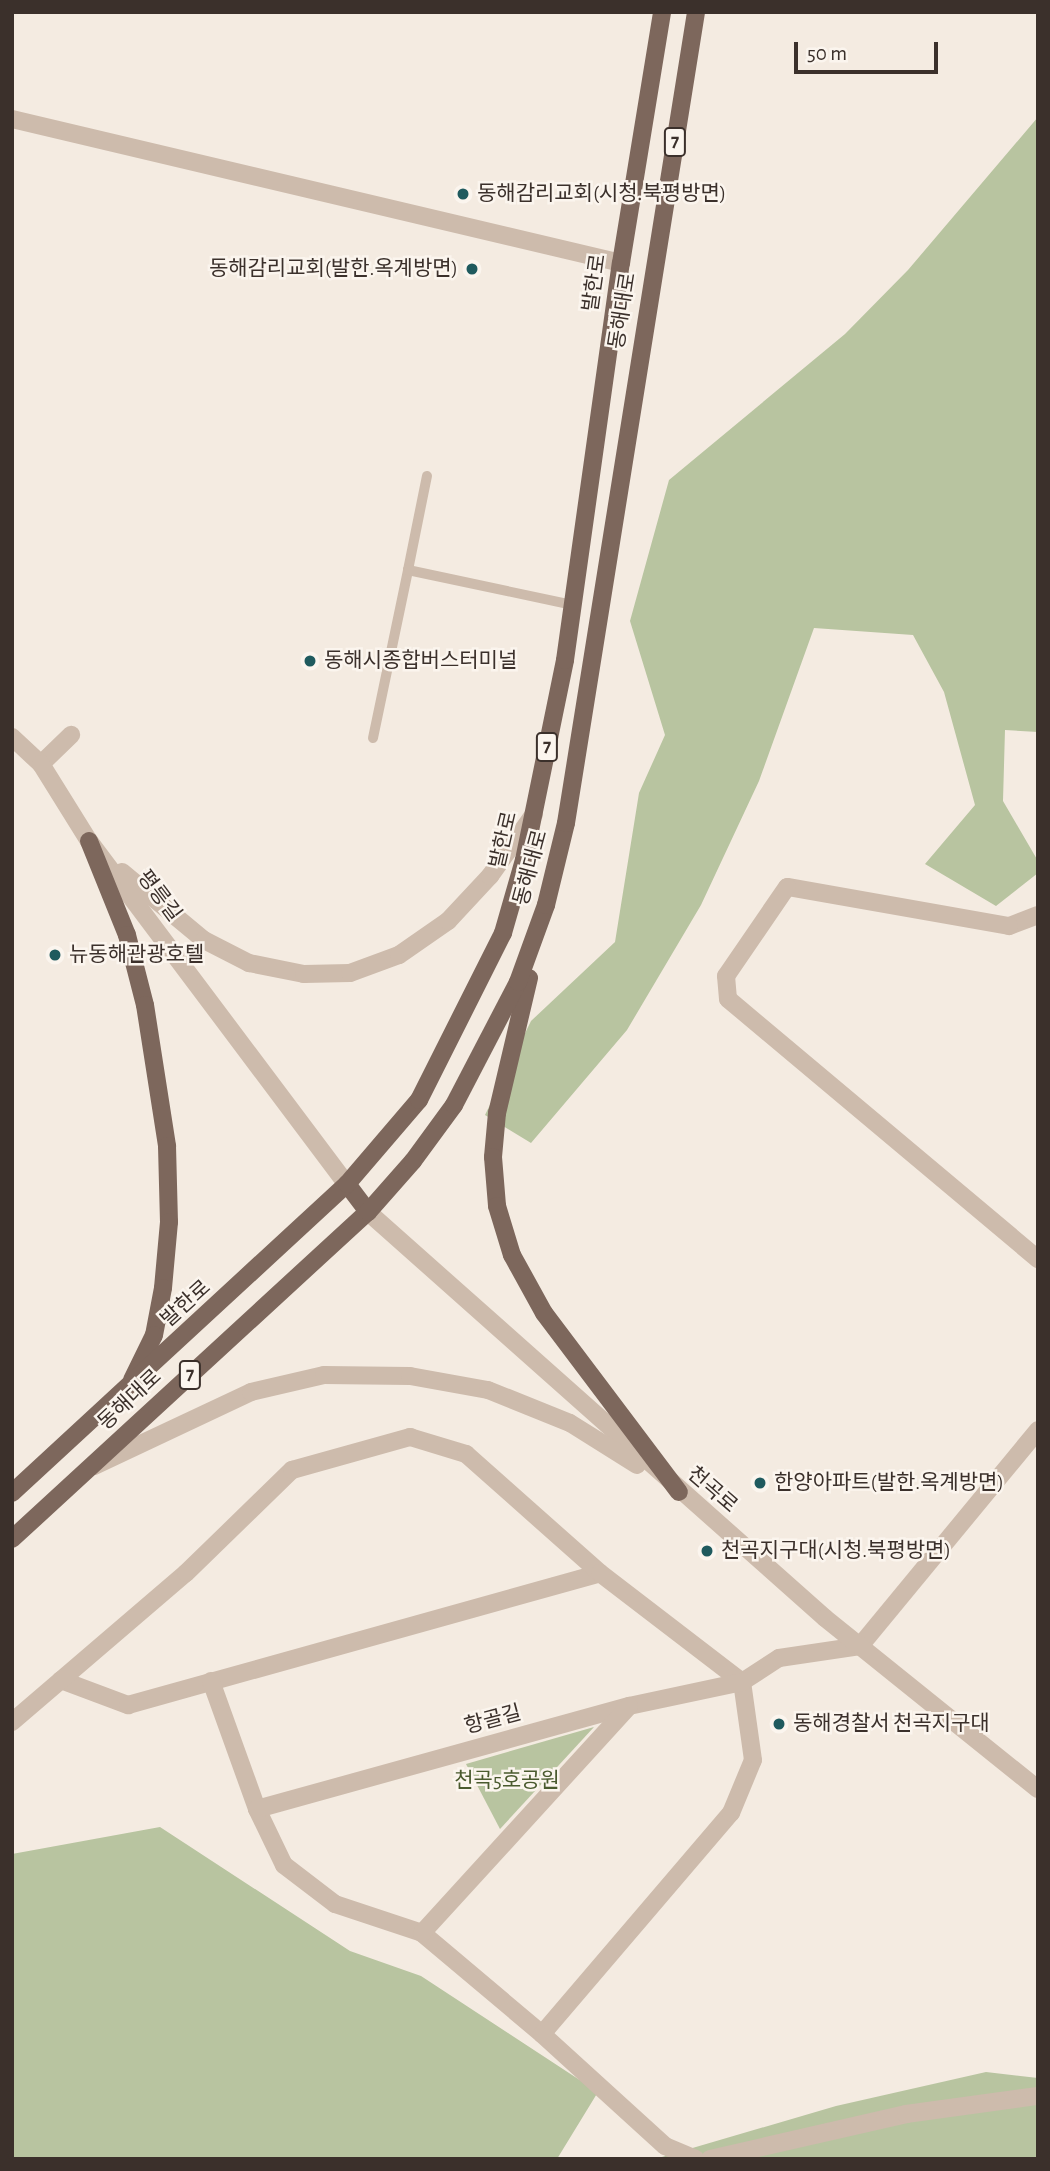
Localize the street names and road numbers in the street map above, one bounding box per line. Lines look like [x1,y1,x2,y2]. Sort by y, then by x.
road number: 7 [663,126,687,158]
street label: 발한로 [578,253,612,313]
street label: 동해대로 [605,271,641,351]
road number: 7 [535,732,559,762]
street label: 발한로 [485,809,523,871]
street label: 동해대로 [509,827,553,909]
street label: 평릉길 [131,865,187,927]
street label: 발한로 [156,1275,216,1333]
road number: 7 [178,1359,202,1390]
street label: 동해대로 [93,1364,167,1436]
street label: 천곡로 [682,1461,742,1519]
street label: 항골길 [462,1700,524,1740]

